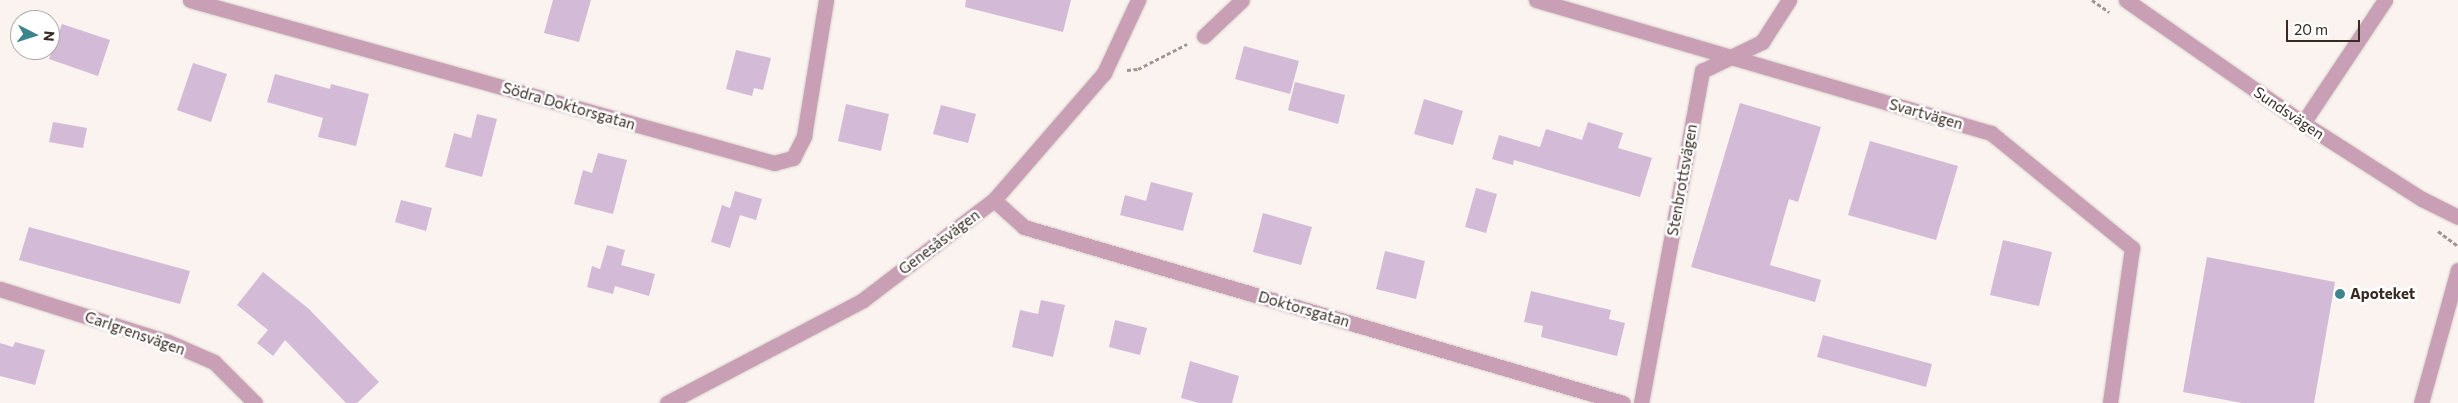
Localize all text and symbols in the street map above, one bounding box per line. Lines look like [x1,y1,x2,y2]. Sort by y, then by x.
north arrow [10,10,60,60]
scale bar [2288,10,2362,42]
text: 20 m [2294,20,2328,38]
text: N [41,30,58,42]
street label: Södra Doktorsgatan [501,78,637,134]
street label: Sundsvägen [2250,83,2328,143]
street label: Svartvägen [1887,95,1965,133]
street label: Stenbrottsvägen [1663,123,1701,237]
street label: Genesåsvägen [895,206,983,278]
place label: Apoteket [2350,285,2415,303]
street label: Doktorsgatan [1256,287,1352,331]
marker: Apoteket [2334,288,2346,300]
street label: Carlgrensvägen [83,307,187,359]

